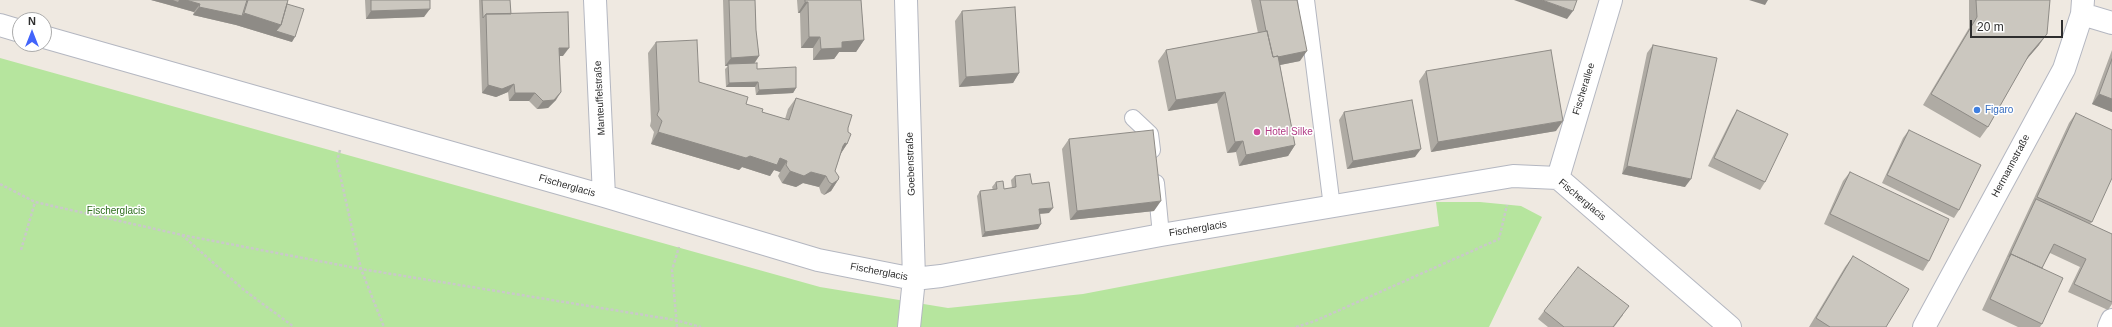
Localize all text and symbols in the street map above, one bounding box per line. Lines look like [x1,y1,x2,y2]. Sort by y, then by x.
north arrow [12,12,52,52]
scale bar [1972,12,2065,38]
text: N [28,15,36,27]
text: 20 m [1977,20,2004,34]
street label: Manteuffelstraße [592,60,608,136]
street label: Fischerallee [1570,61,1598,117]
place label: Figaro [1985,104,2013,116]
marker: Figaro [1972,105,1982,115]
place label: Hotel Silke [1265,126,1313,138]
marker: Hotel Silke [1252,127,1262,137]
street label: Goebenstraße [904,132,918,196]
street label: Hermannstraße [1989,133,2033,199]
street label: Fischerglacis [537,172,597,200]
street label: Fischerglacis [1556,177,1608,223]
park label: Fischerglacis [87,205,145,217]
street label: Fischerglacis [1168,219,1228,239]
street label: Fischerglacis [849,261,909,283]

